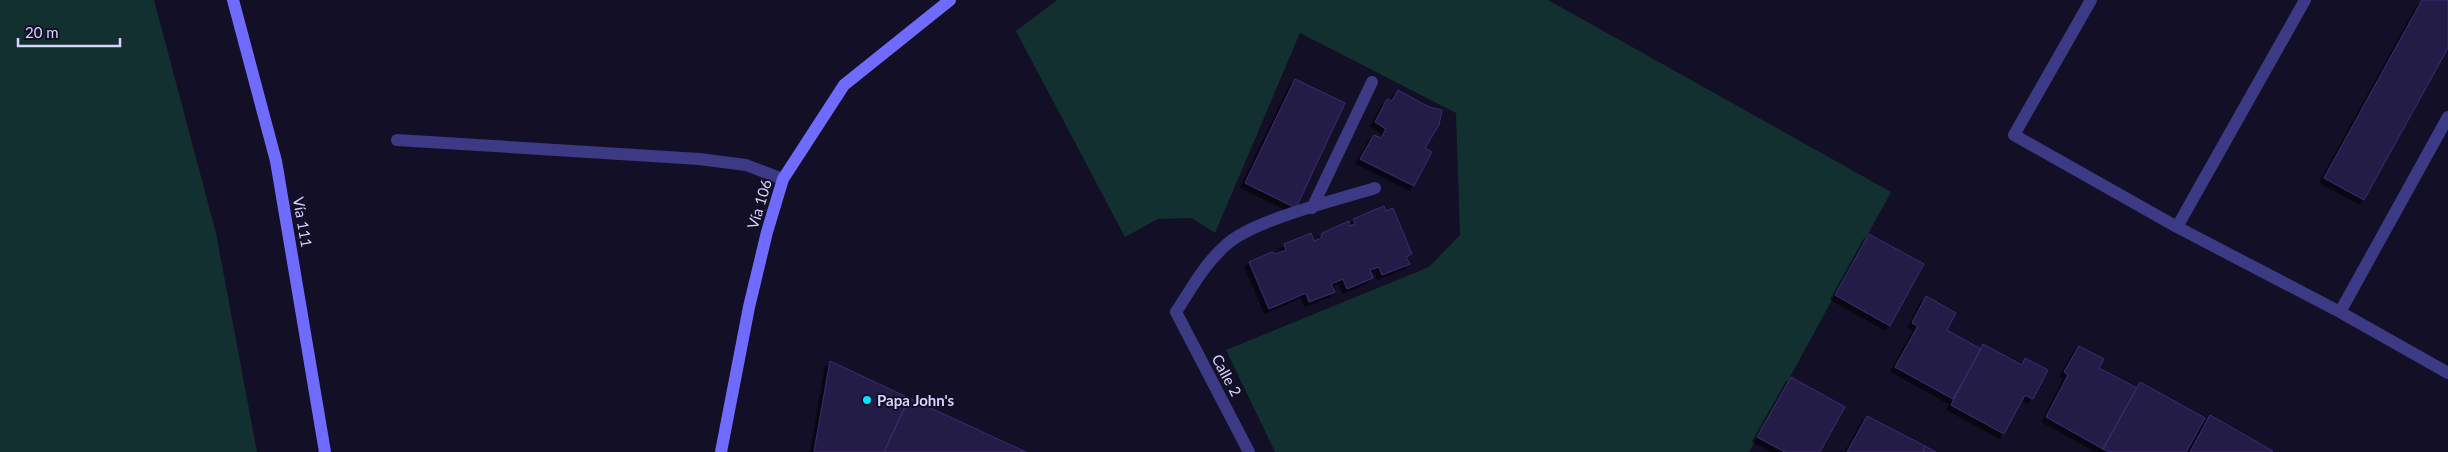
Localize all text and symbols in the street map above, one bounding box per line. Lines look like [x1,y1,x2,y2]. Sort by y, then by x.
scale bar [18,15,120,47]
text: 20 m [25,23,59,41]
street label: Vía 106 [743,177,775,231]
street label: Vía 111 [290,195,316,249]
street label: Calle 2 [1208,351,1246,399]
place label: Papa John's [877,391,955,409]
marker: Papa John's [861,394,873,406]

